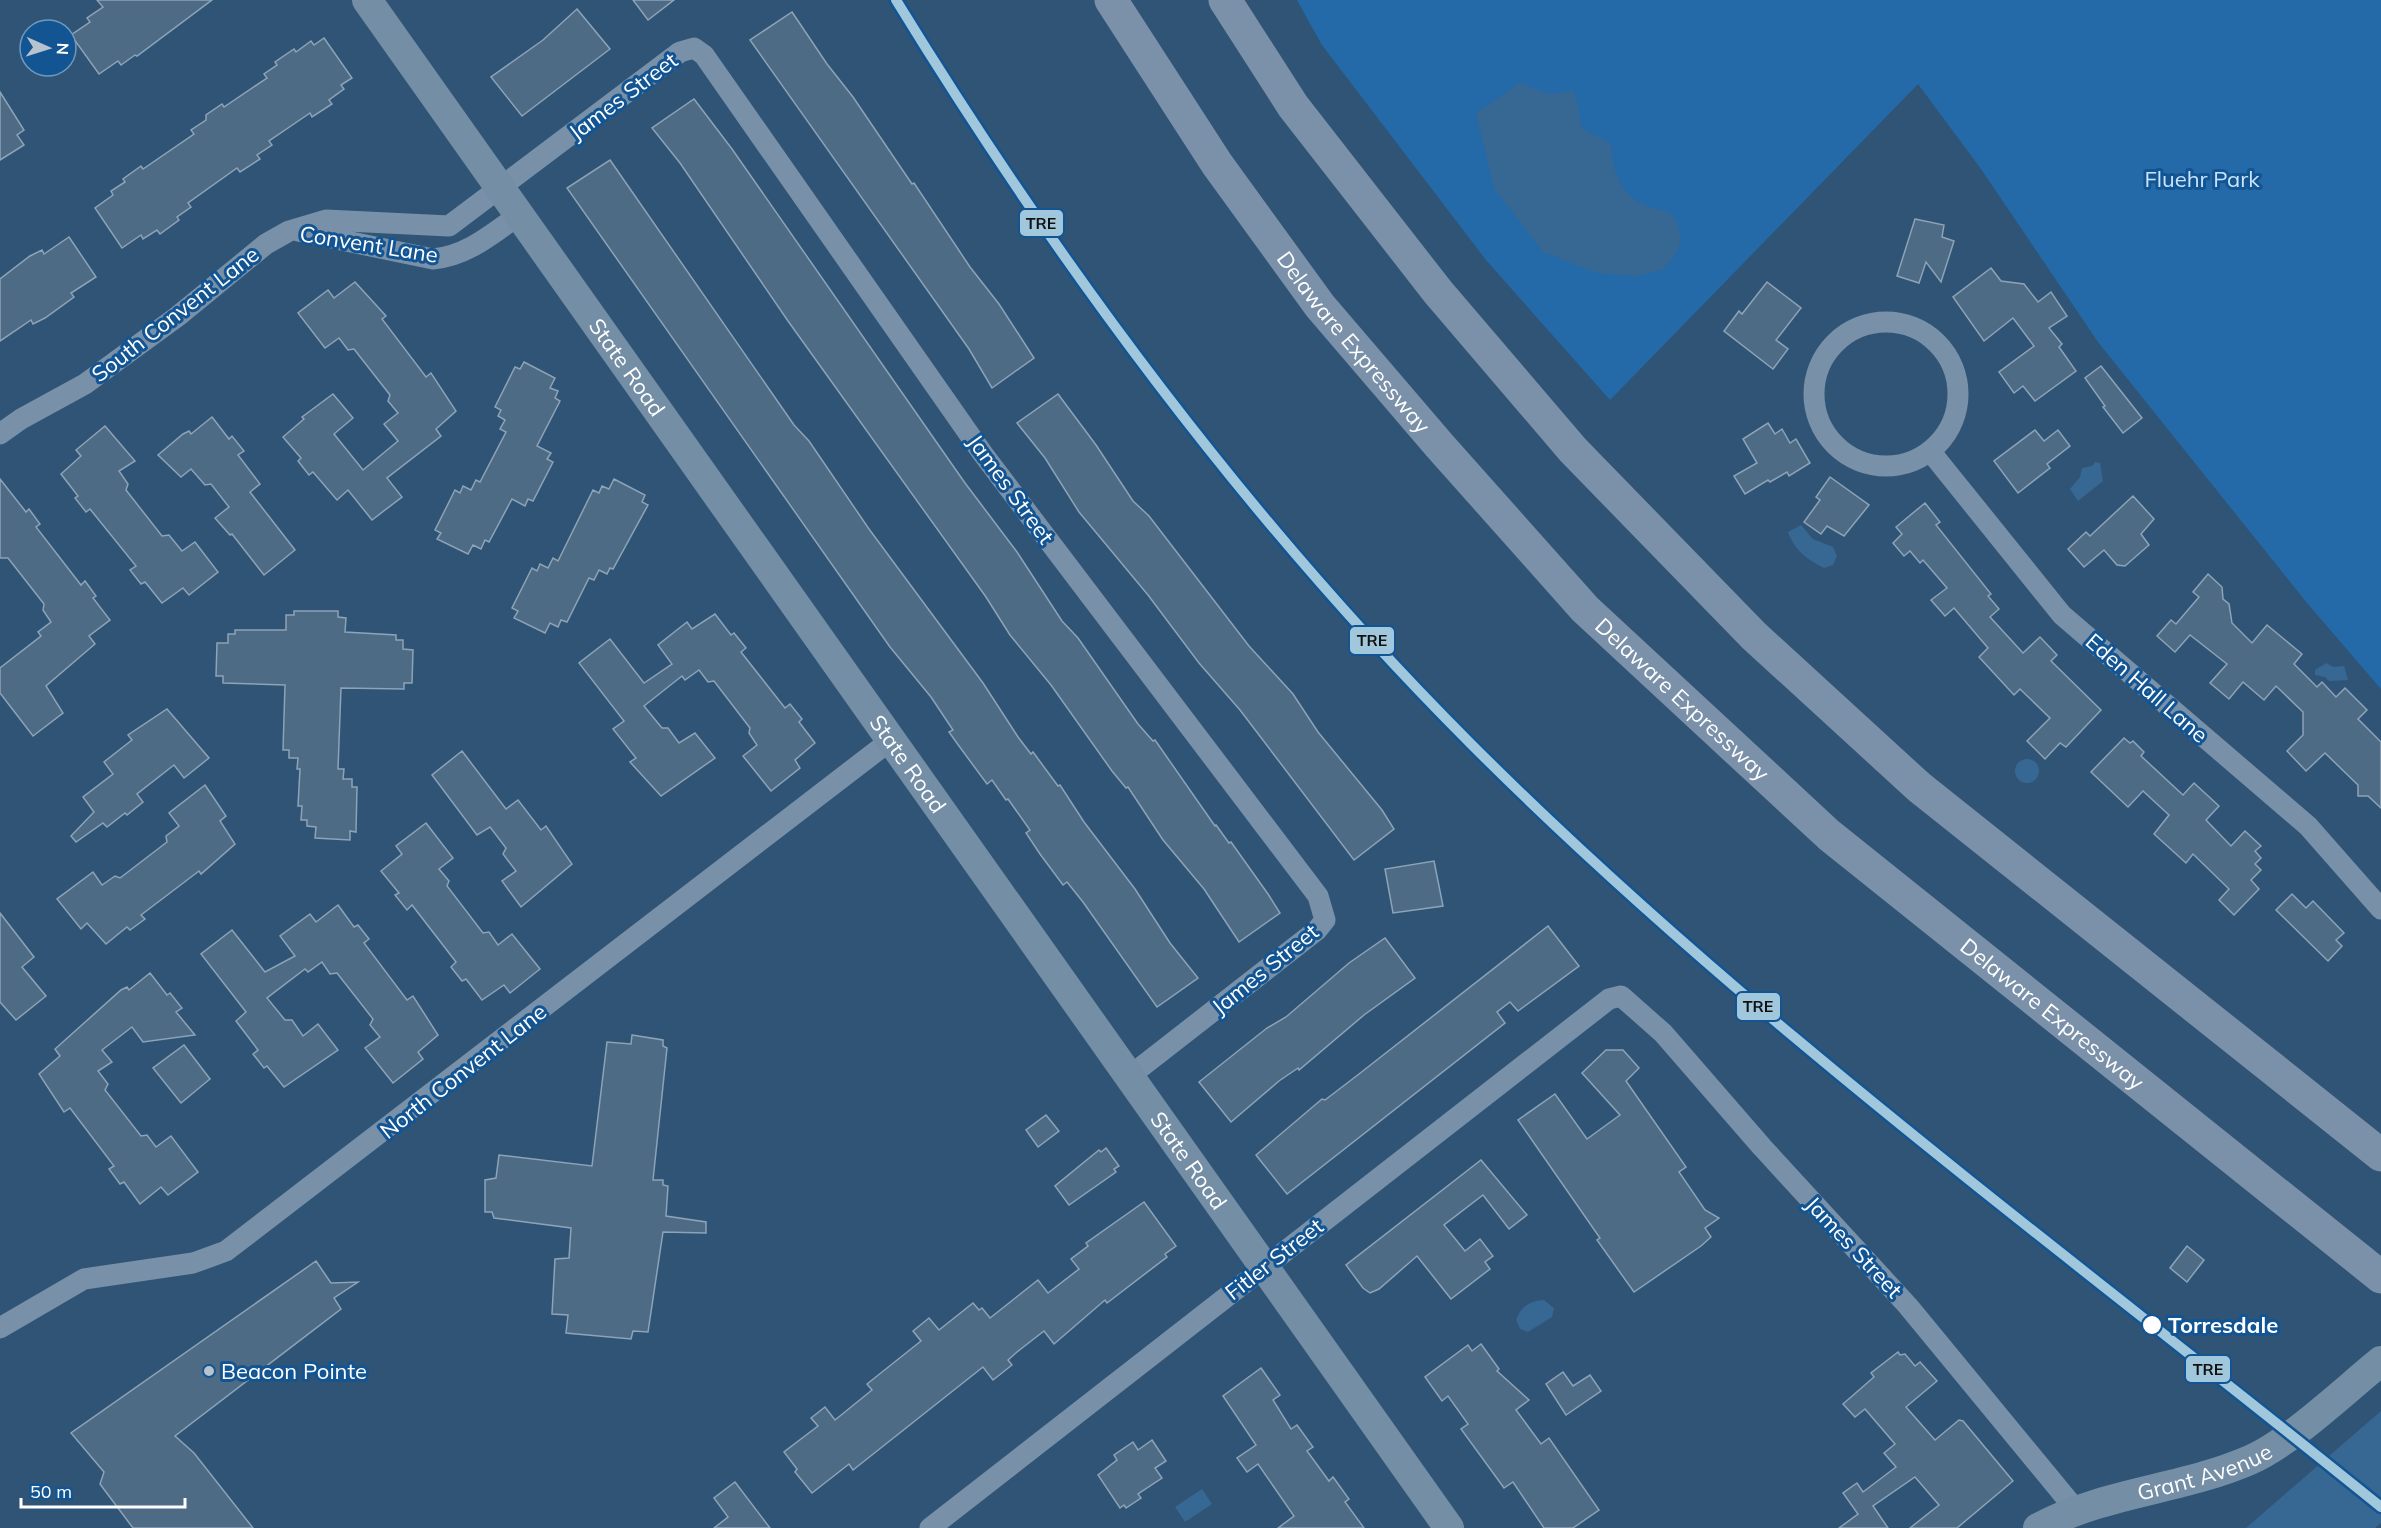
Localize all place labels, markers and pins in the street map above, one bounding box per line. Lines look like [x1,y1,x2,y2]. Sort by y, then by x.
place label: Torresdale [2168,1311,2278,1339]
marker: Torresdale [2141,1314,2163,1336]
place label: Beacon Pointe [221,1357,367,1385]
marker: Beacon Pointe [202,1364,216,1378]

